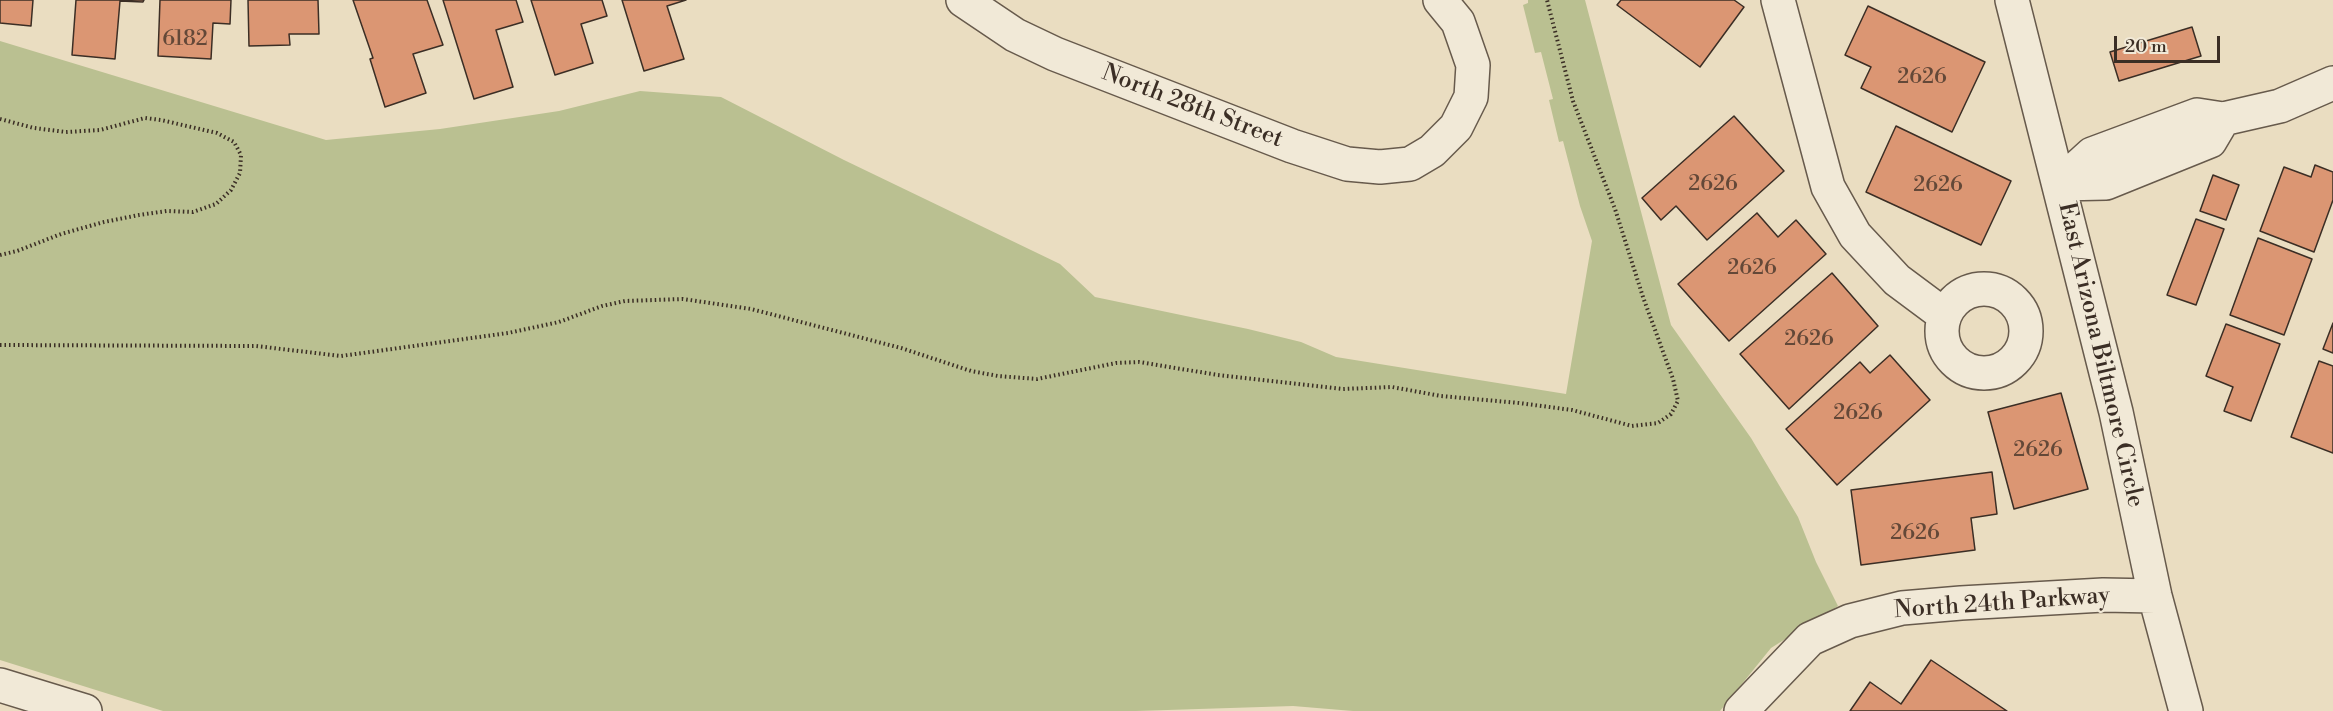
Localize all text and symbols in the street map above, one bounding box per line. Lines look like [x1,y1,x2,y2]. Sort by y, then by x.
scale bar [2117,24,2224,62]
house number: 6182 [162,27,208,53]
text: 20 m [2125,35,2167,58]
street label: North 28th Street [1097,59,1287,155]
house number: 2626 [1897,65,1947,91]
house number: 2626 [1688,172,1738,198]
house number: 2626 [1913,173,1963,199]
street label: East Arizona Biltmore Circle [2051,200,2149,510]
house number: 2626 [1727,256,1777,282]
house number: 2626 [1784,327,1834,353]
house number: 2626 [1833,401,1883,427]
house number: 2626 [2013,438,2063,464]
house number: 2626 [1890,521,1940,547]
street label: North 24th Parkway [1893,582,2111,626]

